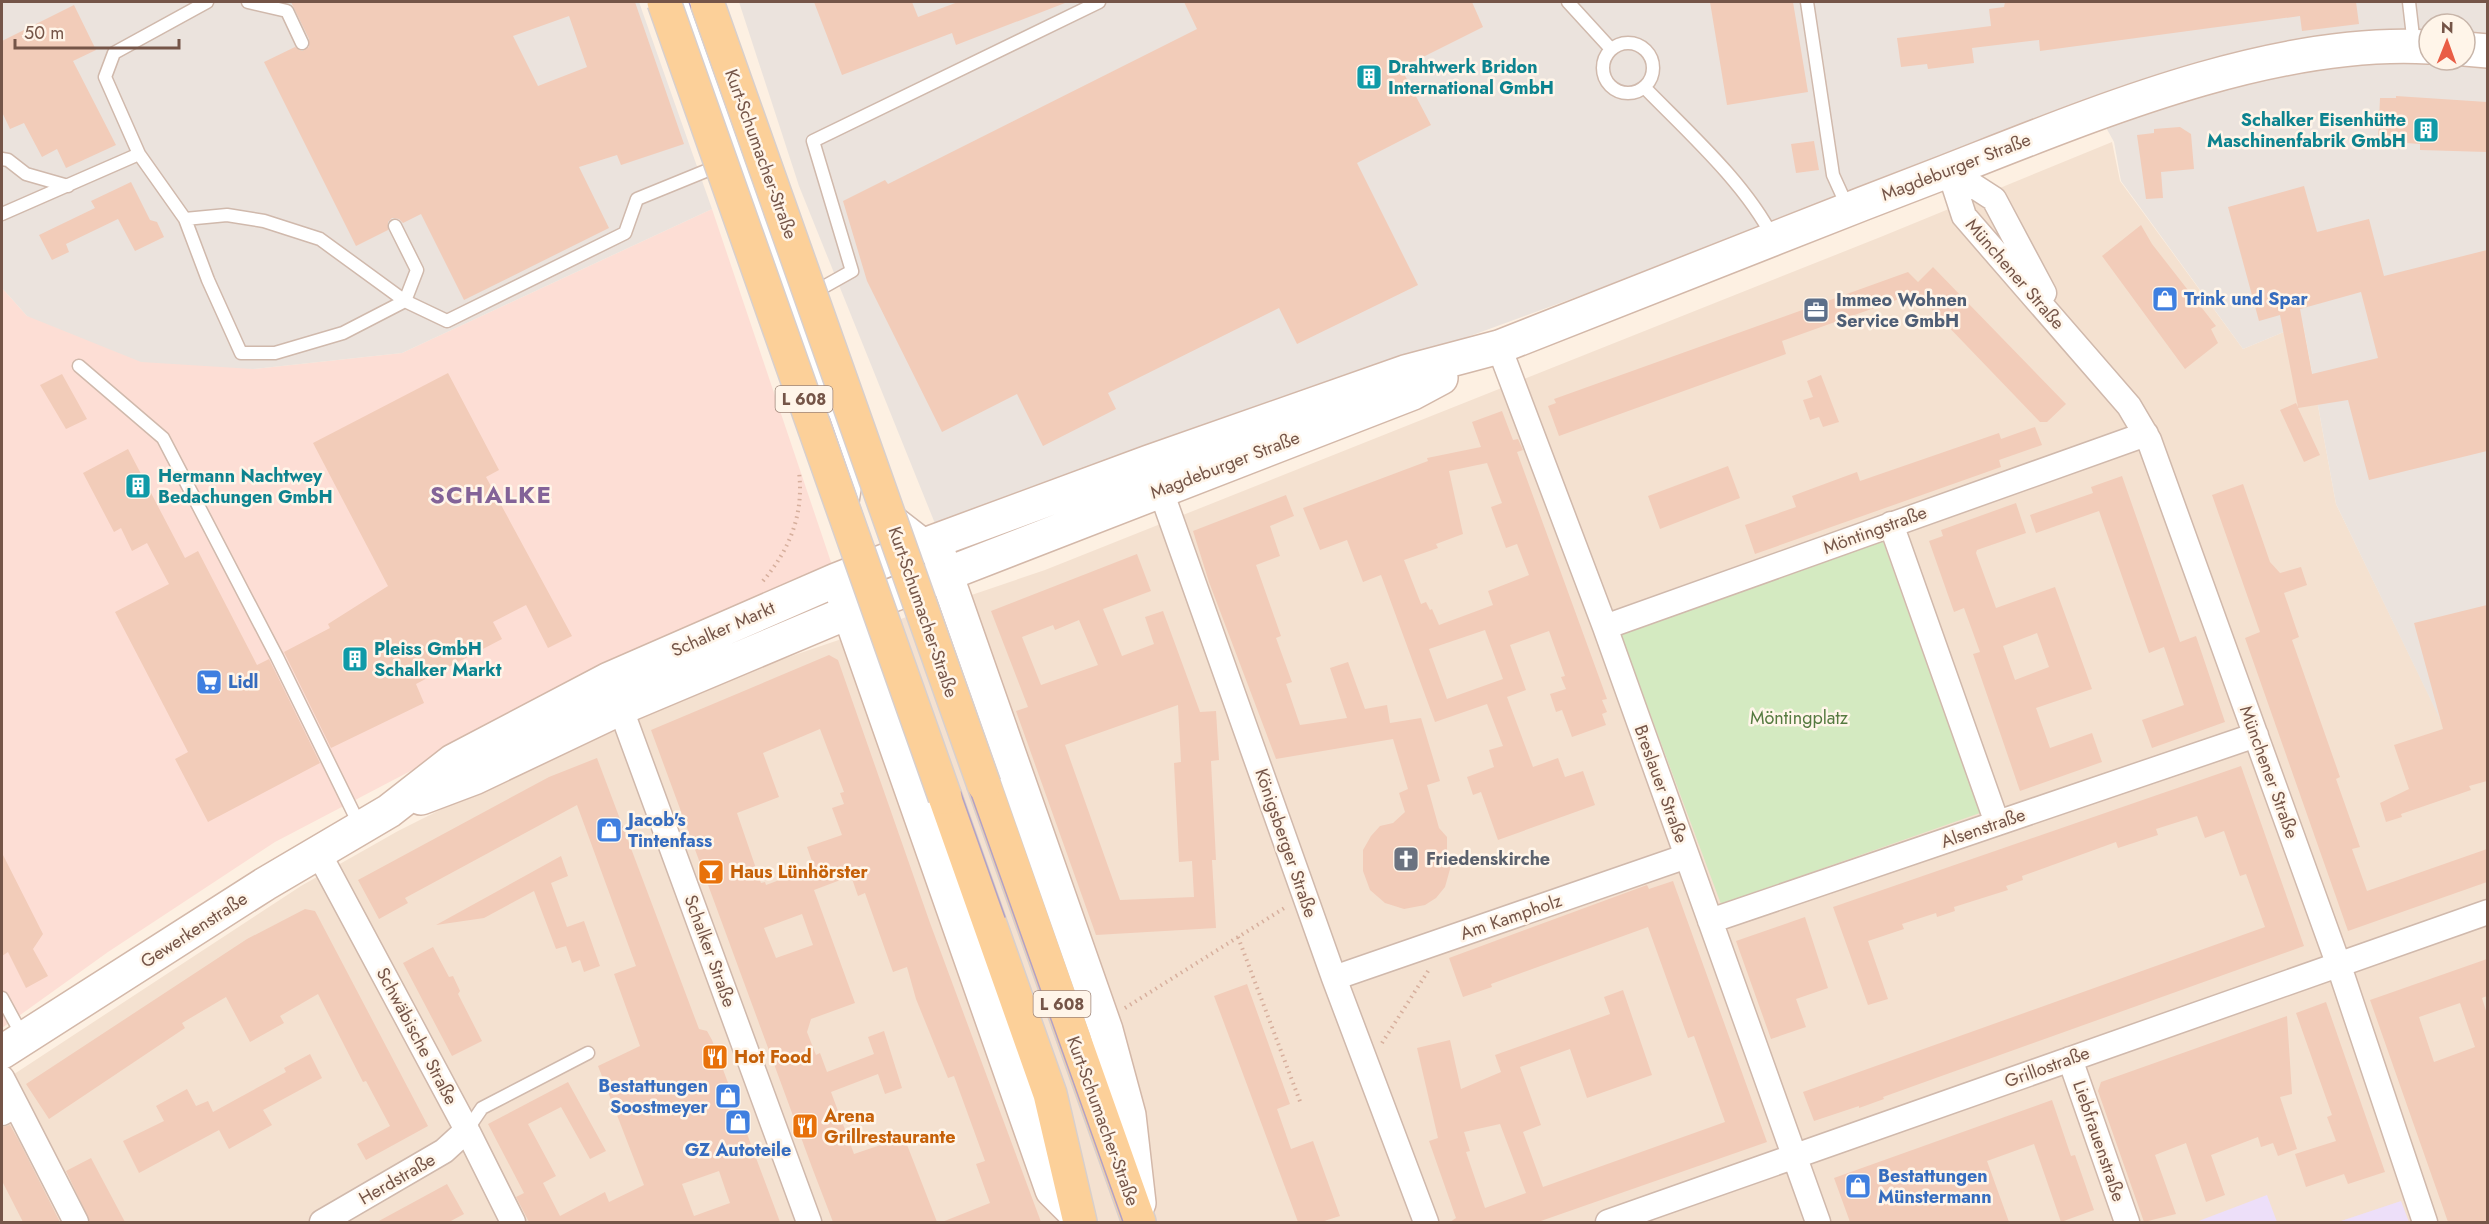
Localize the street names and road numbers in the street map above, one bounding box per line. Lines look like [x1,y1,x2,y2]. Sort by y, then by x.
street label: Kurt-Schumacher-Straße [718,65,804,243]
street label: Magdeburger Straße [1877,127,2035,207]
street label: Münchener Straße [1959,213,2071,335]
road number: L 608 [776,386,832,412]
street label: Magdeburger Straße [1146,425,1304,505]
street label: Möntingstraße [1820,499,1930,561]
street label: Kurt-Schumacher-Straße [882,523,964,701]
street label: Schalker Markt [667,594,780,663]
street label: Münchener Straße [2233,702,2305,842]
street label: Breslauer Straße [1628,721,1694,847]
street label: Königsberger Straße [1248,765,1324,921]
street label: Alsenstraße [1937,801,2029,855]
street label: Gewerkenstraße [136,886,252,974]
street label: Am Kampholz [1457,887,1566,947]
street label: Schalker Straße [678,891,742,1011]
street label: Schwäbische Straße [370,963,464,1109]
road number: L 608 [1034,991,1090,1017]
street label: Kurt-Schumacher-Straße [1060,1032,1146,1210]
street label: Grillostraße [2001,1040,2093,1094]
street label: Liebfrauenstraße [2066,1077,2132,1205]
street label: Herdstraße [354,1147,440,1211]

